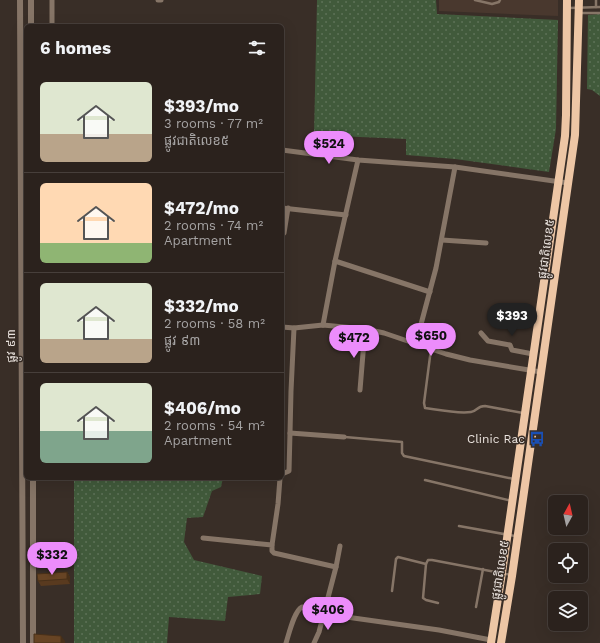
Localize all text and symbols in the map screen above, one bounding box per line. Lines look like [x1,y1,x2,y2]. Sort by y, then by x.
icon: filters [246,37,268,59]
text: 6 homes [40,38,111,58]
text: $393/mo [164,96,239,116]
icon: home [72,98,120,146]
text: 3 rooms · 77 m² [164,116,263,131]
pin: $524 [305,131,353,165]
text: ផ្លូវជាតិលេខ៥ [164,133,229,148]
text: $524 [313,136,345,151]
text: $472/mo [164,198,239,218]
icon: home [72,199,120,247]
text: 2 rooms · 74 m² [164,218,263,233]
street label: ផ្លូវជាតិលេខ៥ [535,218,561,280]
text: Apartment [164,233,232,248]
text: $332/mo [164,296,239,316]
icon: home [72,299,120,347]
pin: $393 [488,303,536,337]
text: $393 [496,308,528,323]
text: 2 rooms · 58 m² [164,316,265,331]
pin: $650 [407,323,455,357]
pin: $472 [330,325,378,359]
text: $650 [415,328,447,343]
street label: ផ្លូវ ៩៣ [4,329,22,363]
text: $472 [338,330,370,345]
text: ផ្លូវ ៩៣ [164,333,200,348]
text: $406/mo [164,398,241,418]
icon: home [72,399,120,447]
text: 2 rooms · 54 m² [164,418,265,433]
bus stop icon: Clinic Rac [528,430,546,448]
place label: Clinic Rac [467,432,525,446]
text: Apartment [164,433,232,448]
north arrow [548,495,588,535]
map controls [548,495,588,631]
street label: ផ្លូវជាតិលេខ៥ [488,539,515,601]
pin: $332 [28,542,76,576]
button: locate [548,543,588,583]
text: $332 [36,547,68,562]
button: layers [548,591,588,631]
pin: $406 [304,597,352,631]
text: $406 [311,602,345,617]

